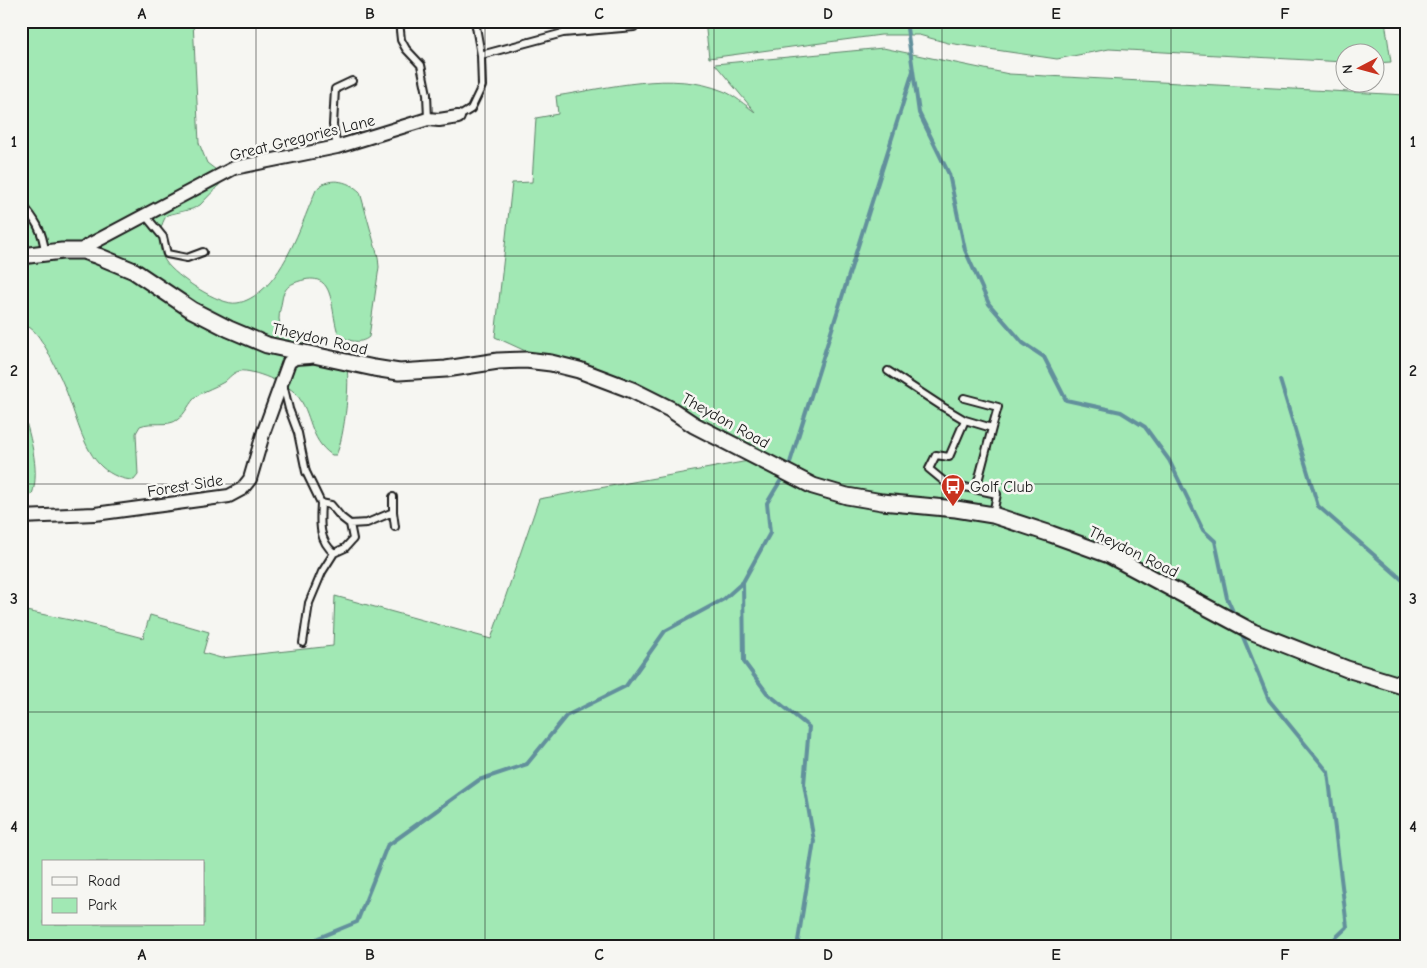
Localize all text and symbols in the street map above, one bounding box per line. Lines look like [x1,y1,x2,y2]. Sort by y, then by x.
text: A [138,5,147,23]
text: B [365,5,375,23]
text: C [594,5,604,23]
text: D [823,5,833,23]
text: E [1051,5,1061,23]
text: F [1280,5,1290,23]
north arrow [1334,42,1384,92]
text: N [1339,64,1356,75]
street label: Great Gregories Lane [228,111,377,165]
text: 1 [11,133,17,151]
text: 1 [1410,133,1416,151]
street label: Theydon Road [270,319,369,359]
text: 2 [10,362,18,380]
text: 2 [1409,362,1417,380]
street label: Theydon Road [678,389,773,452]
street label: Forest Side [146,471,224,501]
bus stop icon: Golf Club [940,473,966,507]
place label: Golf Club [970,478,1033,496]
street label: Theydon Road [1086,522,1181,581]
text: 3 [10,590,18,608]
text: 3 [1409,590,1417,608]
text: 4 [10,818,18,836]
text: 4 [1409,818,1417,836]
legend [42,860,205,926]
text: Road [88,872,120,890]
text: Park [88,896,117,914]
text: A [138,946,147,964]
text: B [365,946,375,964]
text: C [594,946,604,964]
text: D [823,946,833,964]
text: E [1051,946,1061,964]
text: F [1280,946,1290,964]

